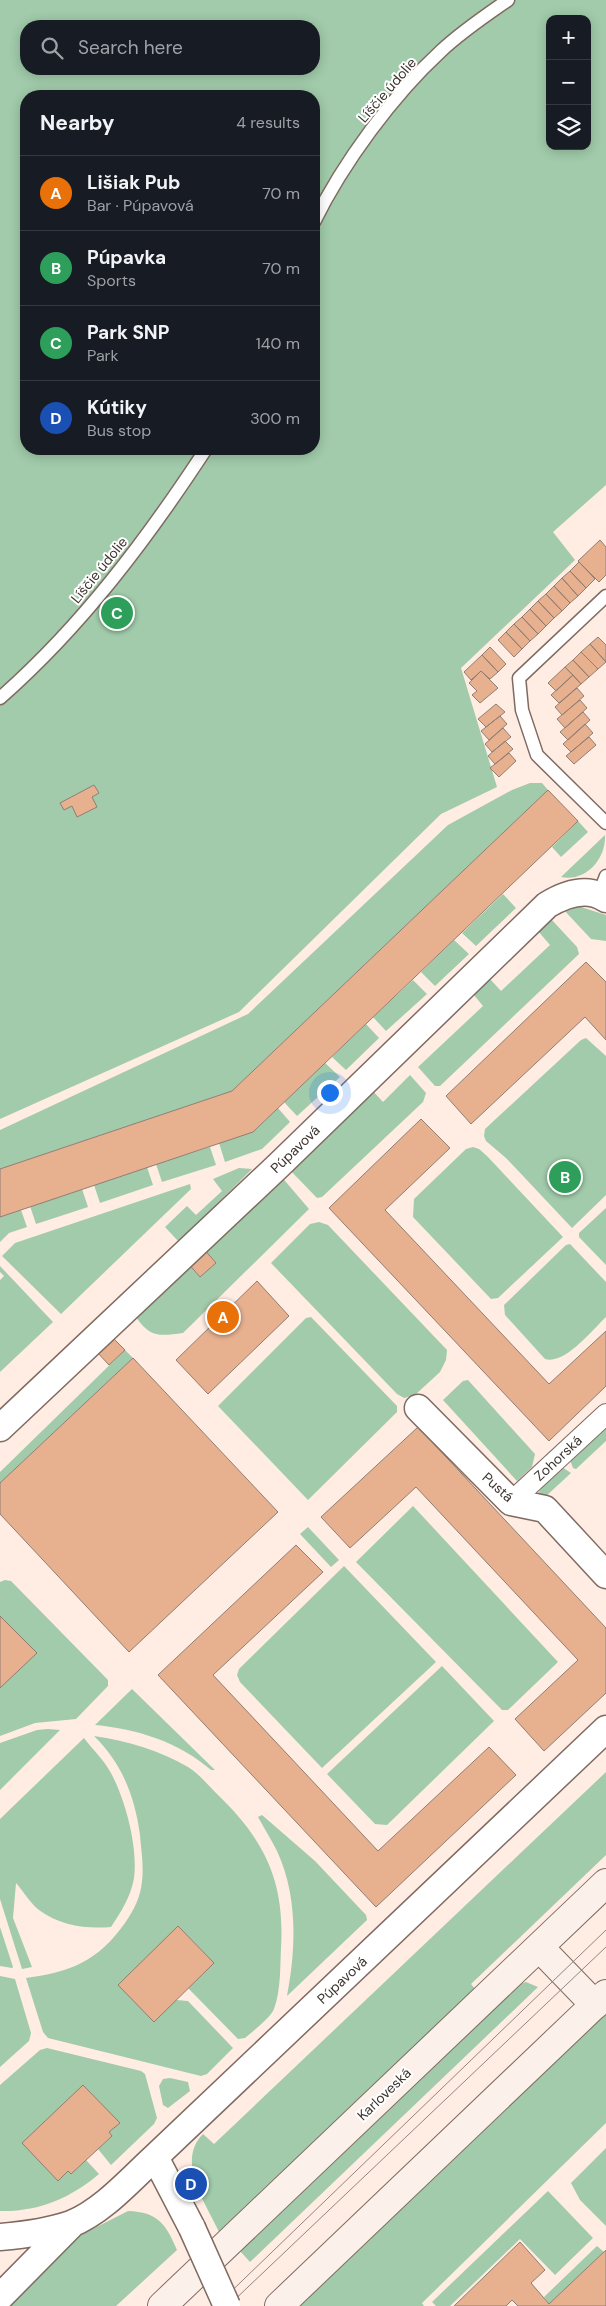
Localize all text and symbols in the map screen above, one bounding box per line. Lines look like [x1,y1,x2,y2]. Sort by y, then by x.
map controls [546,15,591,150]
button: + [546,15,591,60]
search box [20,20,320,75]
icon: search [38,34,66,62]
text: Search here [78,35,183,60]
street label: Líščie údolie [354,54,420,126]
button: − [546,60,591,105]
button: layers [546,105,591,150]
text: Nearby [40,109,114,137]
text: 4 results [236,112,300,133]
text: Lišiak Pub [87,170,181,195]
text: A [50,183,62,204]
text: 70 m [262,183,300,204]
text: Bar · Púpavová [87,195,194,216]
text: Púpavka [87,245,166,270]
text: B [51,258,61,279]
text: 70 m [262,258,300,279]
text: Sports [87,270,136,291]
text: Park SNP [87,320,169,345]
text: C [50,333,62,354]
text: 140 m [256,333,300,354]
text: Park [87,345,119,366]
text: Kútiky [87,395,147,420]
text: D [50,408,62,429]
text: 300 m [250,408,300,429]
text: Bus stop [87,420,151,441]
street label: Líščie údolie [67,533,131,607]
pin: C [101,594,133,632]
your location [317,1080,343,1106]
street label: Púpavová [266,1121,324,1177]
pin: B [549,1158,581,1196]
pin: A [207,1298,239,1336]
street label: Zohorská [530,1431,586,1485]
street label: Pustá [479,1468,517,1506]
street label: Púpavová [313,1952,371,2008]
street label: Karloveská [353,2064,415,2124]
pin: D [175,2165,207,2203]

